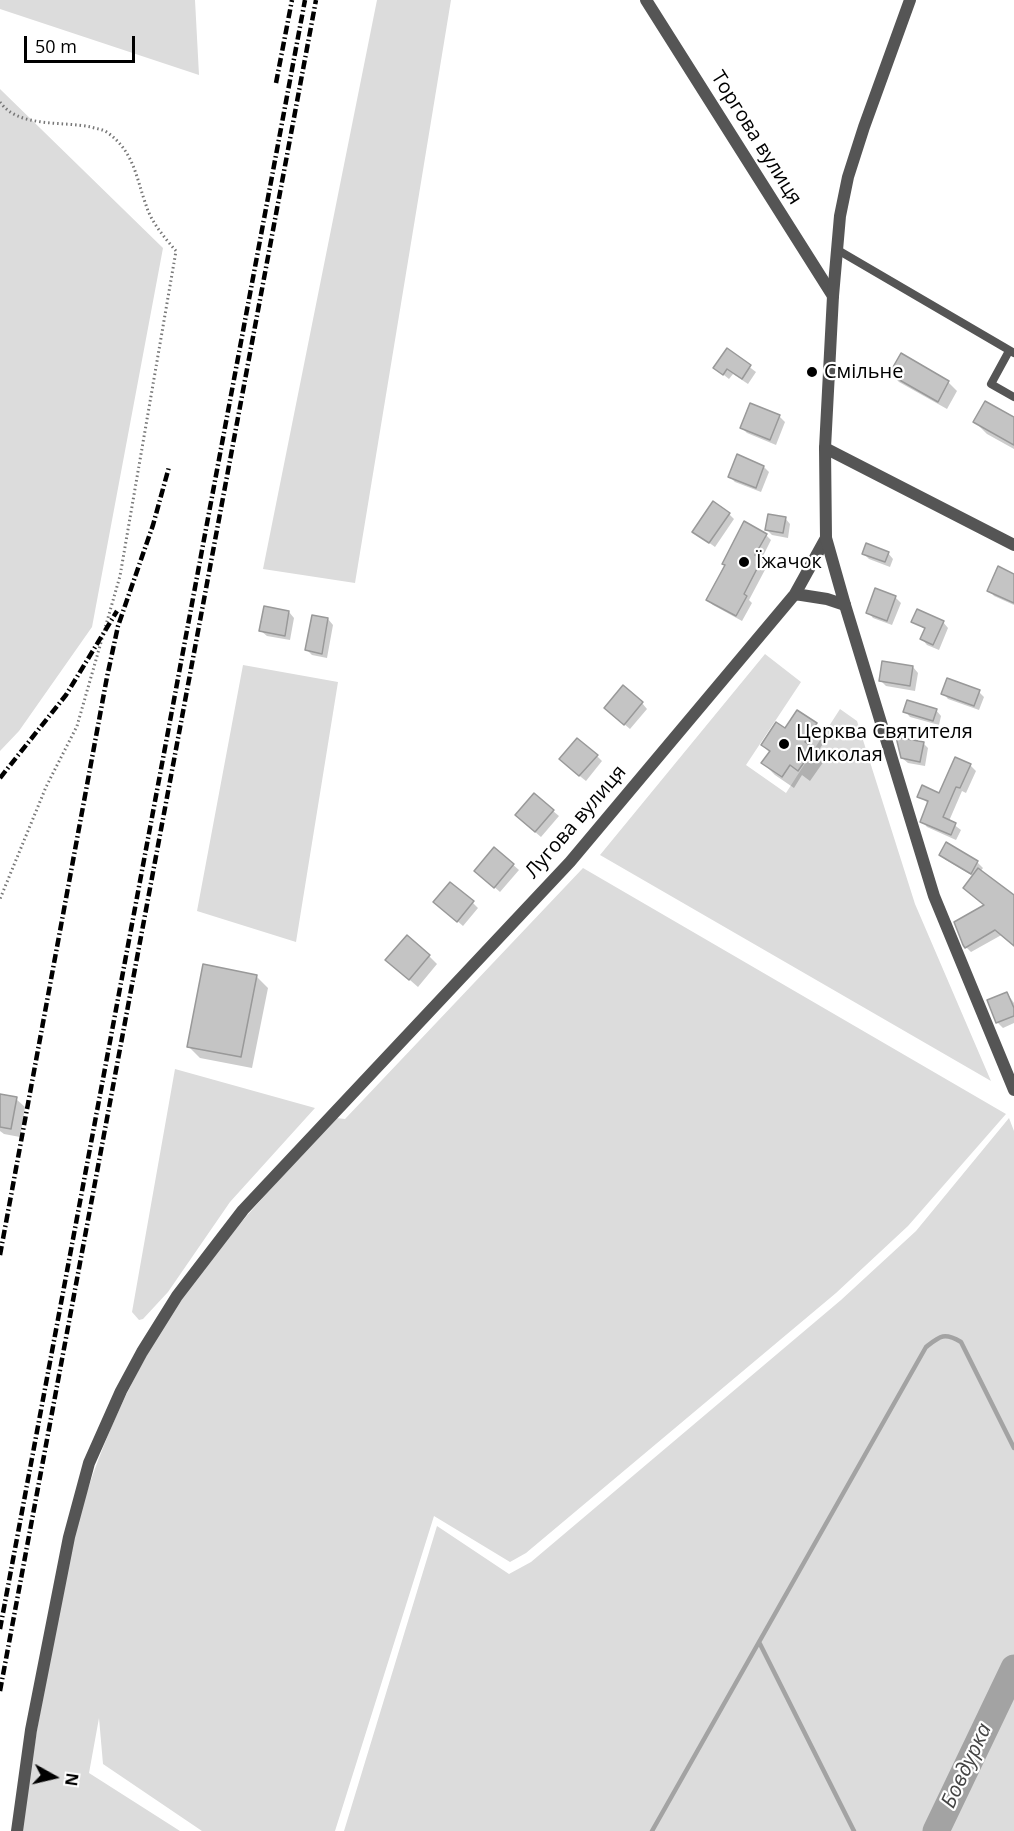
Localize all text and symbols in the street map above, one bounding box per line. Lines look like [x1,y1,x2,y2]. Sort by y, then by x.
scale bar [27,24,138,62]
text: 50 m [35,34,77,58]
street label: Торгова вулиця [705,67,807,209]
place label: Смільне [824,360,903,384]
marker: Смільне [805,365,819,379]
place label: Їжачок [756,550,822,574]
marker: Їжачок [737,555,751,569]
place label: Церква Святителя Миколая [796,720,973,767]
marker: Церква Святителя Миколая [777,737,791,751]
street label: Лугова вулиця [520,761,632,883]
water label: Бовдурка [936,1720,998,1812]
north arrow [24,1747,84,1807]
text: N [60,1772,84,1787]

